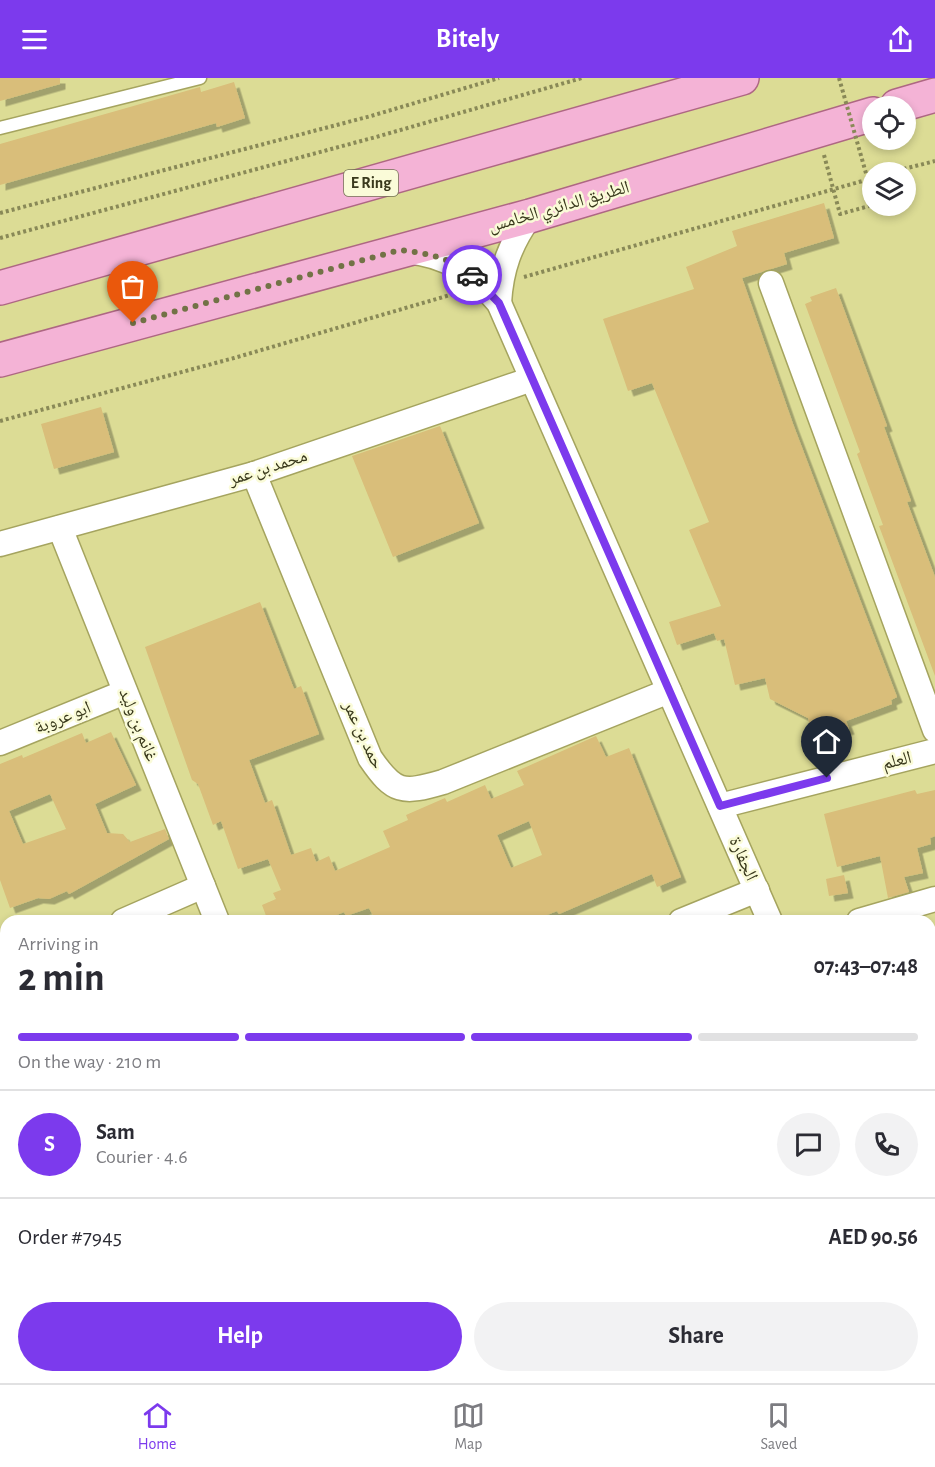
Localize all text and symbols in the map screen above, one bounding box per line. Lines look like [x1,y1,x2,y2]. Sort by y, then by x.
icon: menu [18,23,51,56]
icon: share [884,23,917,56]
text: Bitely [436,25,499,52]
map controls [862,96,916,216]
button: locate [862,96,916,150]
button: layers [862,162,916,216]
road number: E Ring [344,170,398,196]
street label: الطريق الدائري الخامس [486,178,633,240]
courier [442,245,502,305]
icon: car [456,259,489,292]
pin [107,261,158,323]
icon: bag [116,270,149,303]
street label: محمد بن عمر [226,447,310,490]
street label: غانم بن وليد [113,686,161,765]
street label: حمد بن عمر [338,697,387,772]
street label: ابو عروبة [33,699,94,738]
pin [801,716,852,778]
icon: home [810,725,843,758]
street label: العلم [881,749,914,775]
street label: الجفارة [725,834,761,884]
text: Arriving in [18,934,99,954]
text: 07:43–07:48 [813,955,918,977]
text: 2 min [18,959,105,998]
text: On the way · 210 m [18,1052,161,1072]
button: chat [777,1113,840,1176]
button: phone [855,1113,918,1176]
text: Sam [96,1121,135,1143]
text: S [44,1133,55,1155]
text: Courier · 4.6 [96,1147,188,1167]
text: Order #7945 [18,1226,122,1248]
text: AED 90.56 [829,1226,918,1248]
button: Help [18,1302,462,1371]
button: Share [474,1302,918,1371]
tab: Home [138,1399,176,1454]
tab: Map [452,1399,485,1454]
tab: Saved [761,1399,797,1454]

